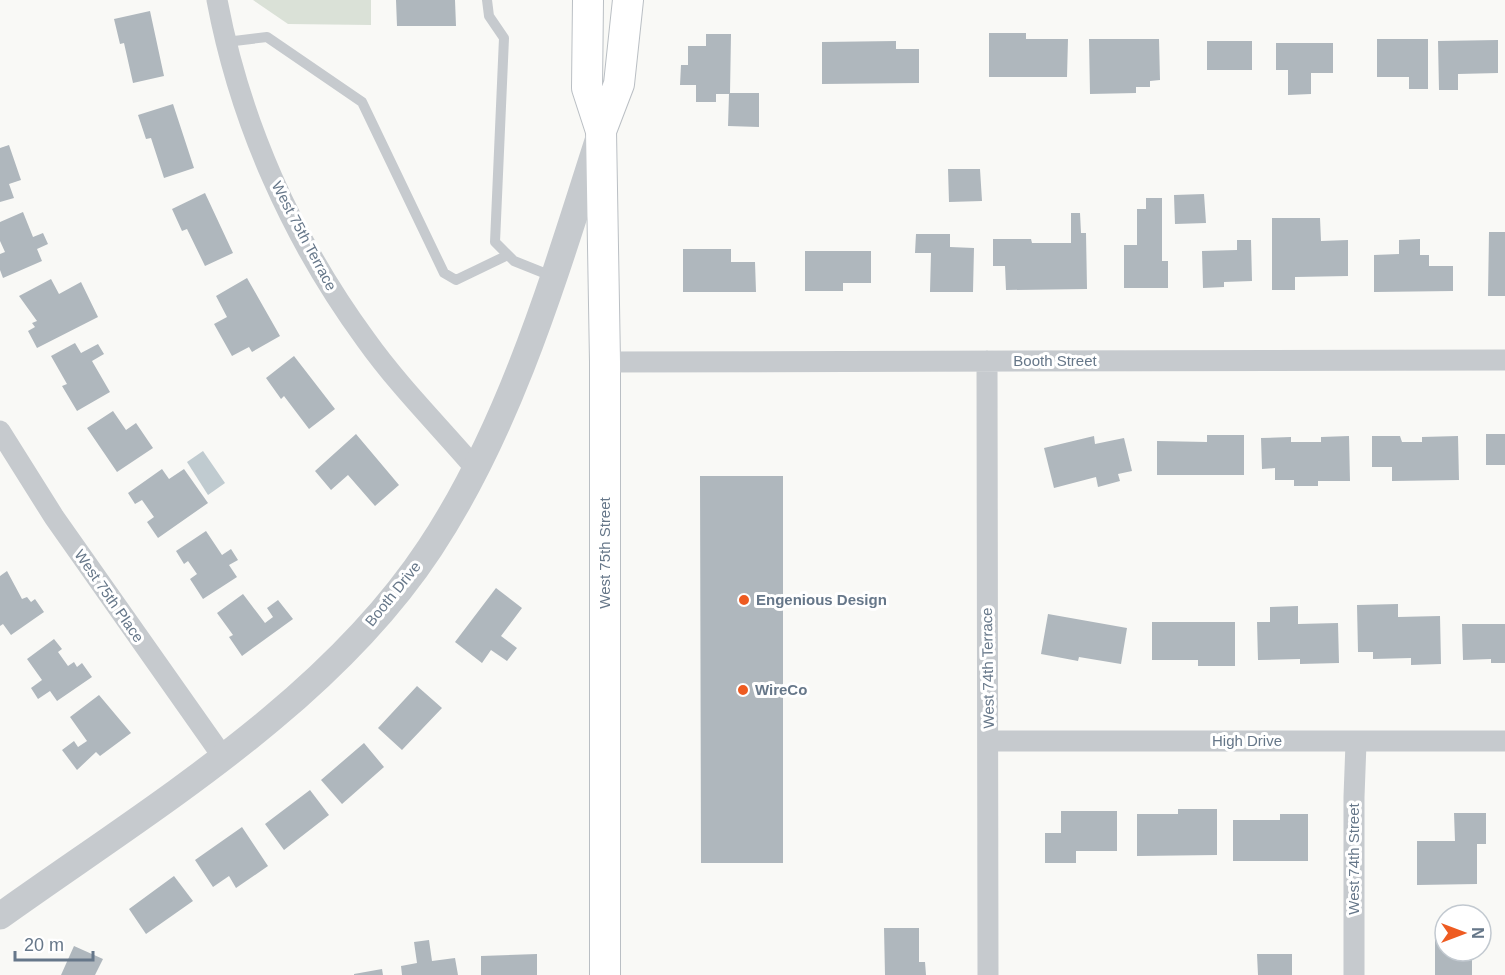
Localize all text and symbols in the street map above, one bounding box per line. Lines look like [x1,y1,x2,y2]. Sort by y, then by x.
street label: West 75th Terrace [268,178,340,293]
street label: Booth Street [1013,352,1098,369]
street label: West 75th Street [596,496,613,609]
street label: West 75th Place [71,546,148,645]
street label: Booth Drive [361,558,424,629]
place label: Engenious Design [756,591,887,608]
marker: Engenious Design [737,593,751,607]
street label: West 74th Terrace [978,607,997,729]
place label: WireCo [755,681,807,698]
marker: WireCo [736,683,750,697]
street label: High Drive [1212,732,1282,749]
street label: West 74th Street [1345,802,1362,915]
north arrow [1433,903,1493,963]
scale bar [15,924,93,962]
text: N [1469,927,1486,939]
text: 20 m [24,935,64,955]

